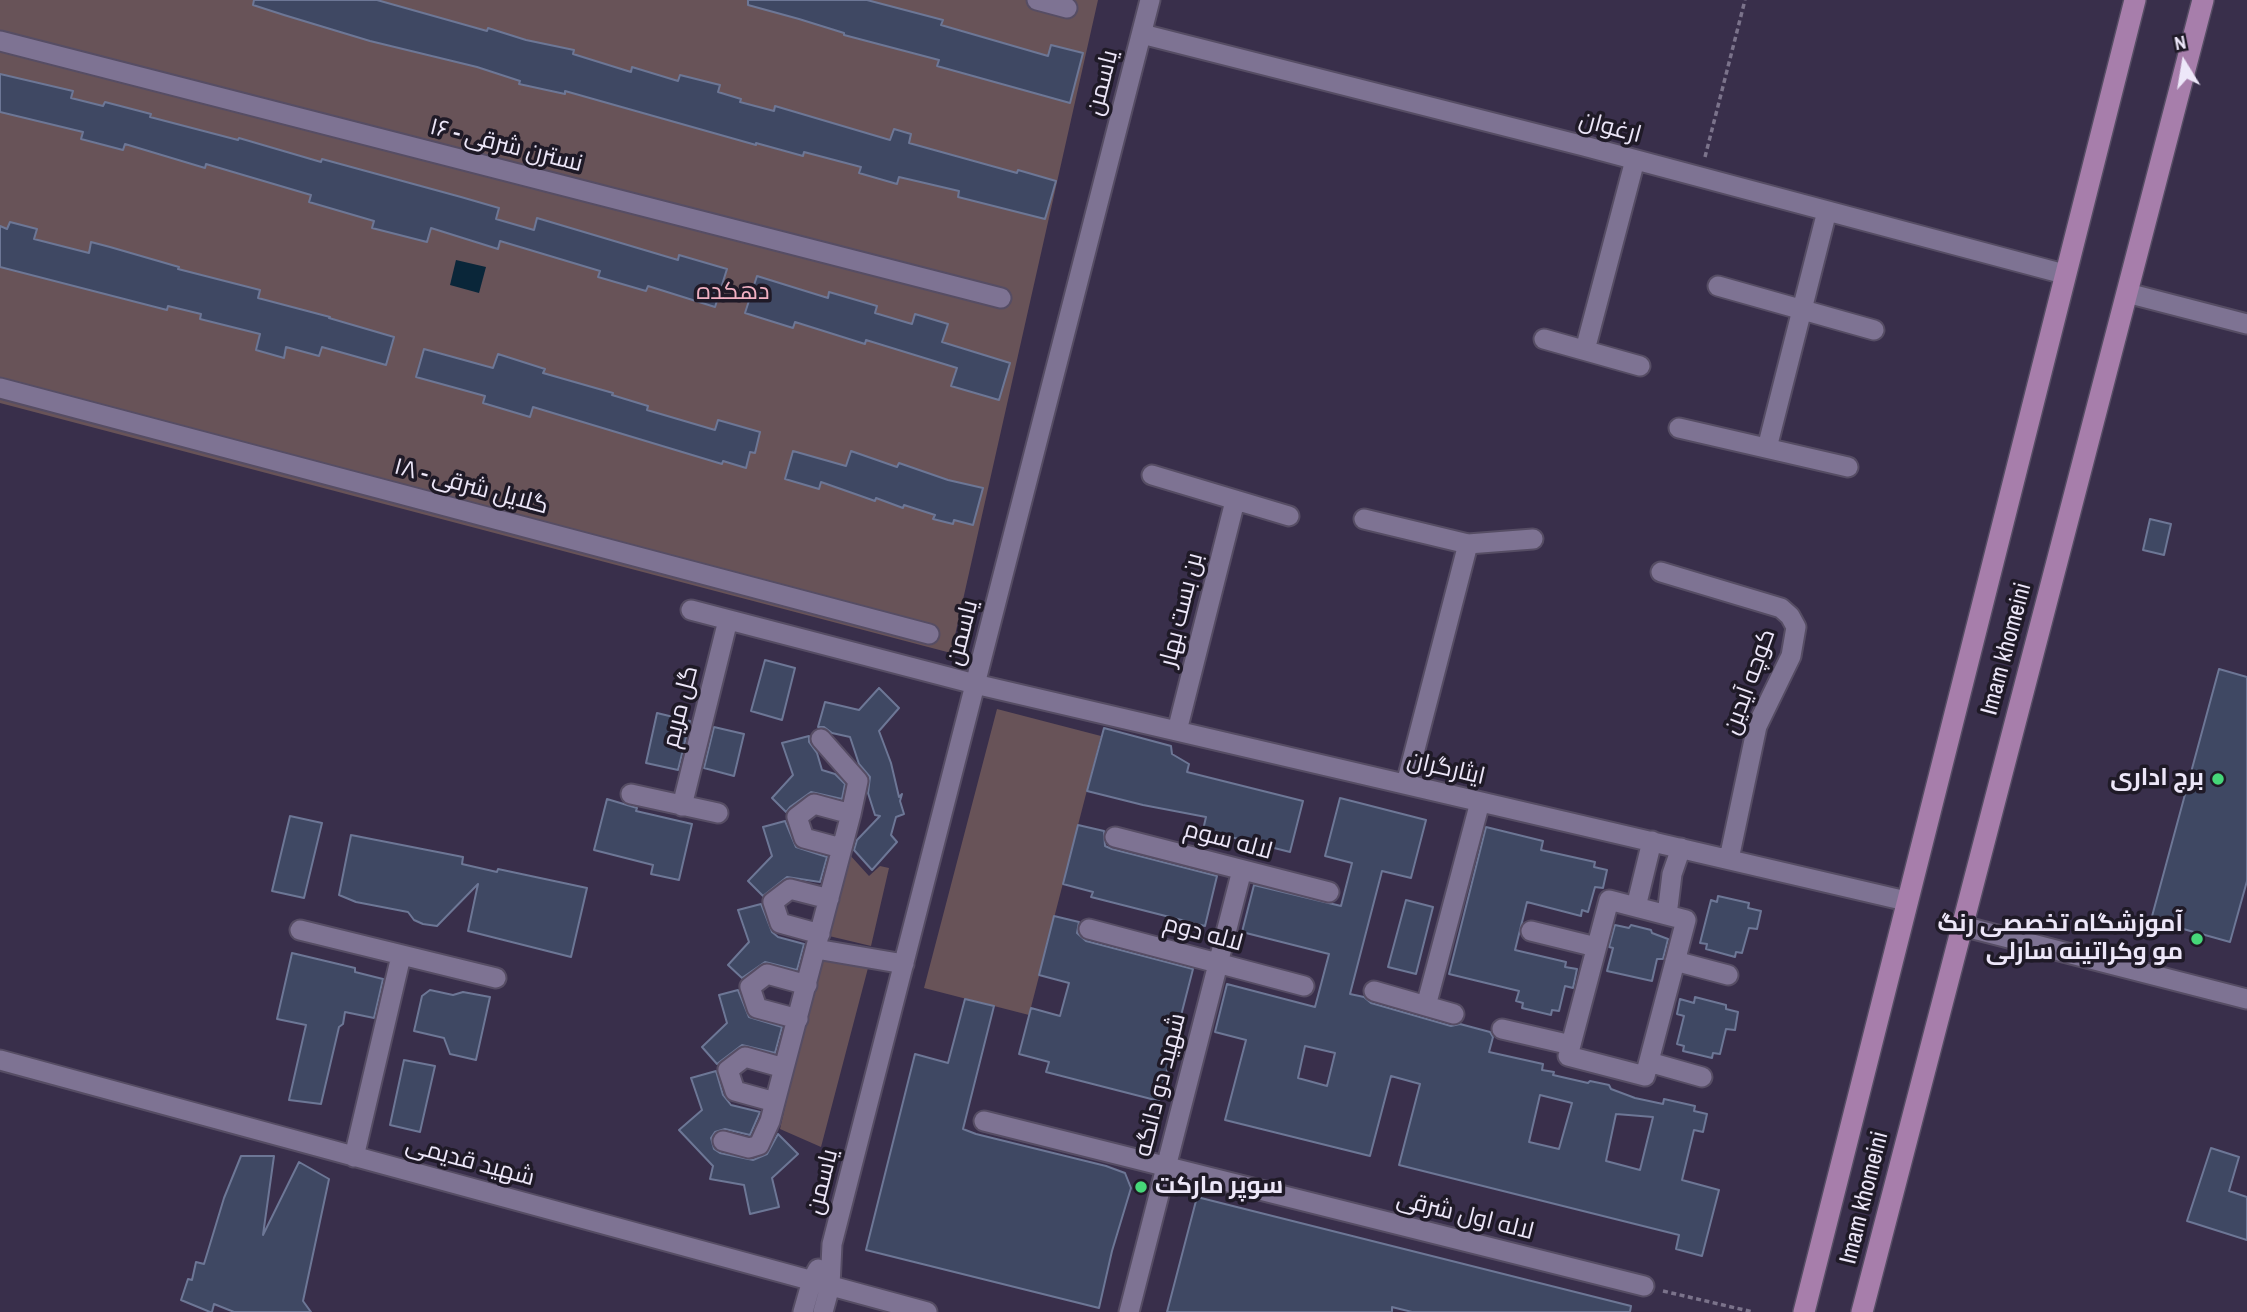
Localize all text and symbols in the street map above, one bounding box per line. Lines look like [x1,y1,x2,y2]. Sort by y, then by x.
north arrow [2149,28,2219,98]
text: N [2172,29,2188,56]
street label: یاسمن [1081,47,1125,119]
street label: ارغوان [1576,106,1644,150]
street label: نسترن شرقی - ۱۶ [426,113,586,179]
park label: دهکده [696,279,770,307]
street label: گلایل شرقی - ۱۸ [391,453,551,521]
street label: بن بست بهار [1154,550,1210,670]
street label: Imam khomeini [1976,580,2038,718]
street label: یاسمن [941,597,985,669]
street label: کوچه آیدین [1718,625,1782,739]
street label: گل مریم [657,663,705,751]
street label: ایثارگران [1404,746,1488,792]
place label: برج اداری [2110,765,2204,793]
marker: برج اداری [2210,771,2226,787]
street label: لاله سوم [1181,815,1275,867]
street label: لاله دوم [1160,910,1246,958]
place label: آموزشگاه تخصصی رنگ مو وکراتینه سارلی [1937,911,2183,967]
marker: آموزشگاه تخصصی رنگ مو وکراتینه سارلی [2189,931,2205,947]
street label: شهید دو دانگه [1129,1010,1193,1160]
street label: Imam khomeini [1835,1129,1895,1267]
street label: شهید قدیمی [402,1131,538,1193]
street label: یاسمن [801,1146,845,1218]
place label: سوپر مارکت [1155,1173,1283,1201]
marker: سوپر مارکت [1133,1179,1149,1195]
street label: لاله اول شرقی [1394,1185,1536,1247]

